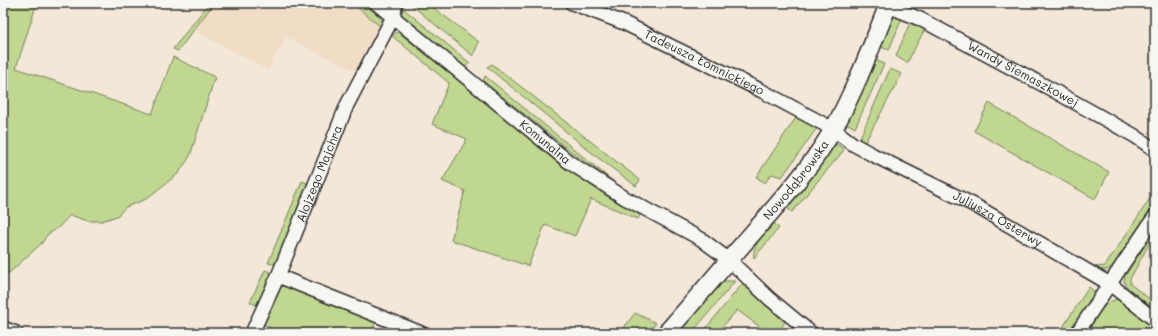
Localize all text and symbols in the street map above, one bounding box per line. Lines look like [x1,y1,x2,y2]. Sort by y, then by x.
street label: Tadeusza Łomnickiego [642,25,767,98]
street label: Wandy Siemaszkowej [965,37,1082,110]
street label: Komunalna [517,116,575,167]
street label: Alojzego Majchra [292,123,345,224]
street label: Nowodąbrowska [759,137,832,223]
street label: Juliusza Osterwy [951,187,1045,250]

